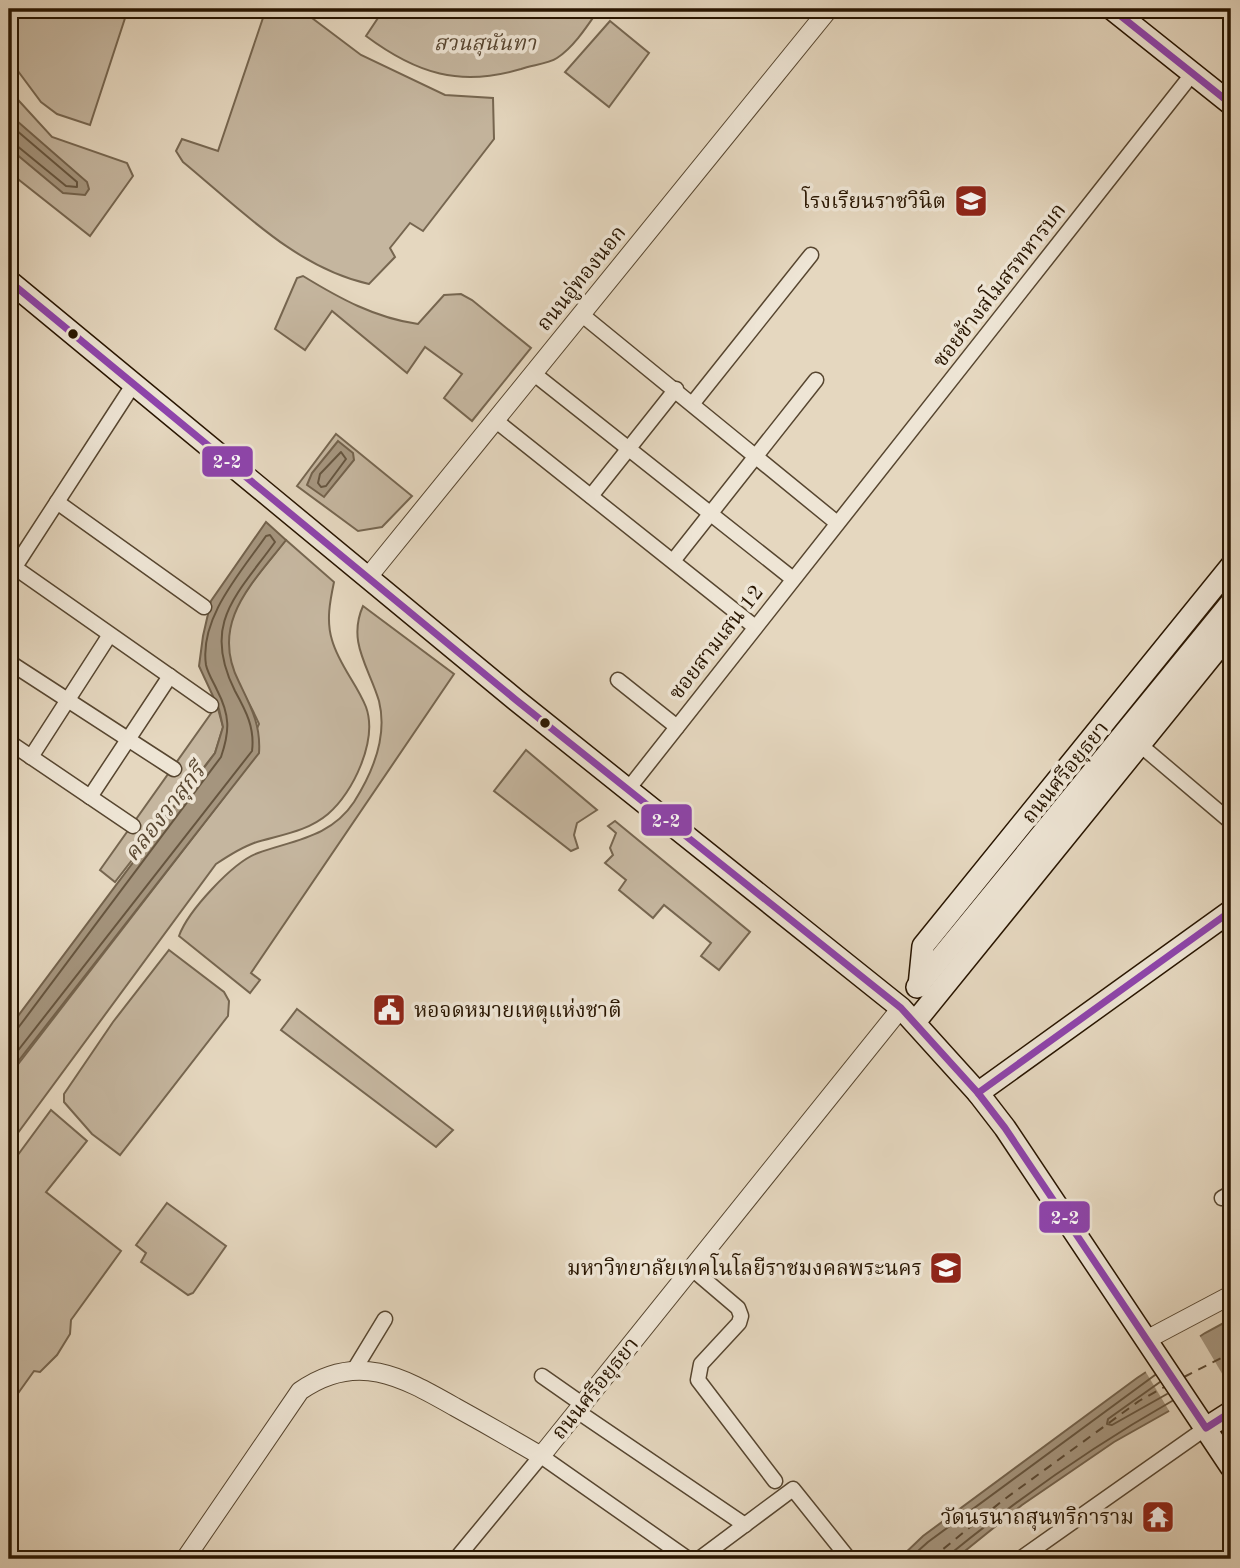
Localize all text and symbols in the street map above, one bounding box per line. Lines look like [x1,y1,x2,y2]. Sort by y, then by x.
park label: สวนสุนันทา [434,32,537,57]
school or university icon: โรงเรียนราชวินิต [952,182,990,220]
place label: โรงเรียนราชวินิต [801,186,946,213]
street label: ซอยข้างสโมสรทหารบก [925,196,1071,372]
street label: ถนนอู่ทองนอก [531,221,631,336]
unlabelled marker [66,327,80,341]
line badge: 2-2 [201,445,254,478]
text: 2-2 [212,454,242,473]
street label: ซอยสามเสน 12 [666,582,768,704]
unlabelled marker [538,716,552,730]
street label: ถนนศรีอยุธยา [1017,716,1115,829]
water label: คลองวาสุกรี [120,756,214,867]
line badge: 2-2 [640,803,693,837]
text: 2-2 [651,813,681,832]
public building icon: หอจดหมายเหตุแห่งชาติ [370,991,408,1029]
place label: หอจดหมายเหตุแห่งชาติ [414,998,622,1024]
line badge: 2-2 [1038,1200,1091,1234]
text: 2-2 [1050,1210,1080,1229]
school or university icon: มหาวิทยาลัยเทคโนโลยีราชมงคลพระนคร [927,1249,965,1287]
place label: มหาวิทยาลัยเทคโนโลยีราชมงคลพระนคร [567,1253,922,1280]
street label: ถนนศรีอยุธยา [547,1332,645,1445]
temple icon: วัดนรนาถสุนทริการาม [1139,1498,1177,1536]
place label: วัดนรนาถสุนทริการาม [941,1506,1134,1531]

